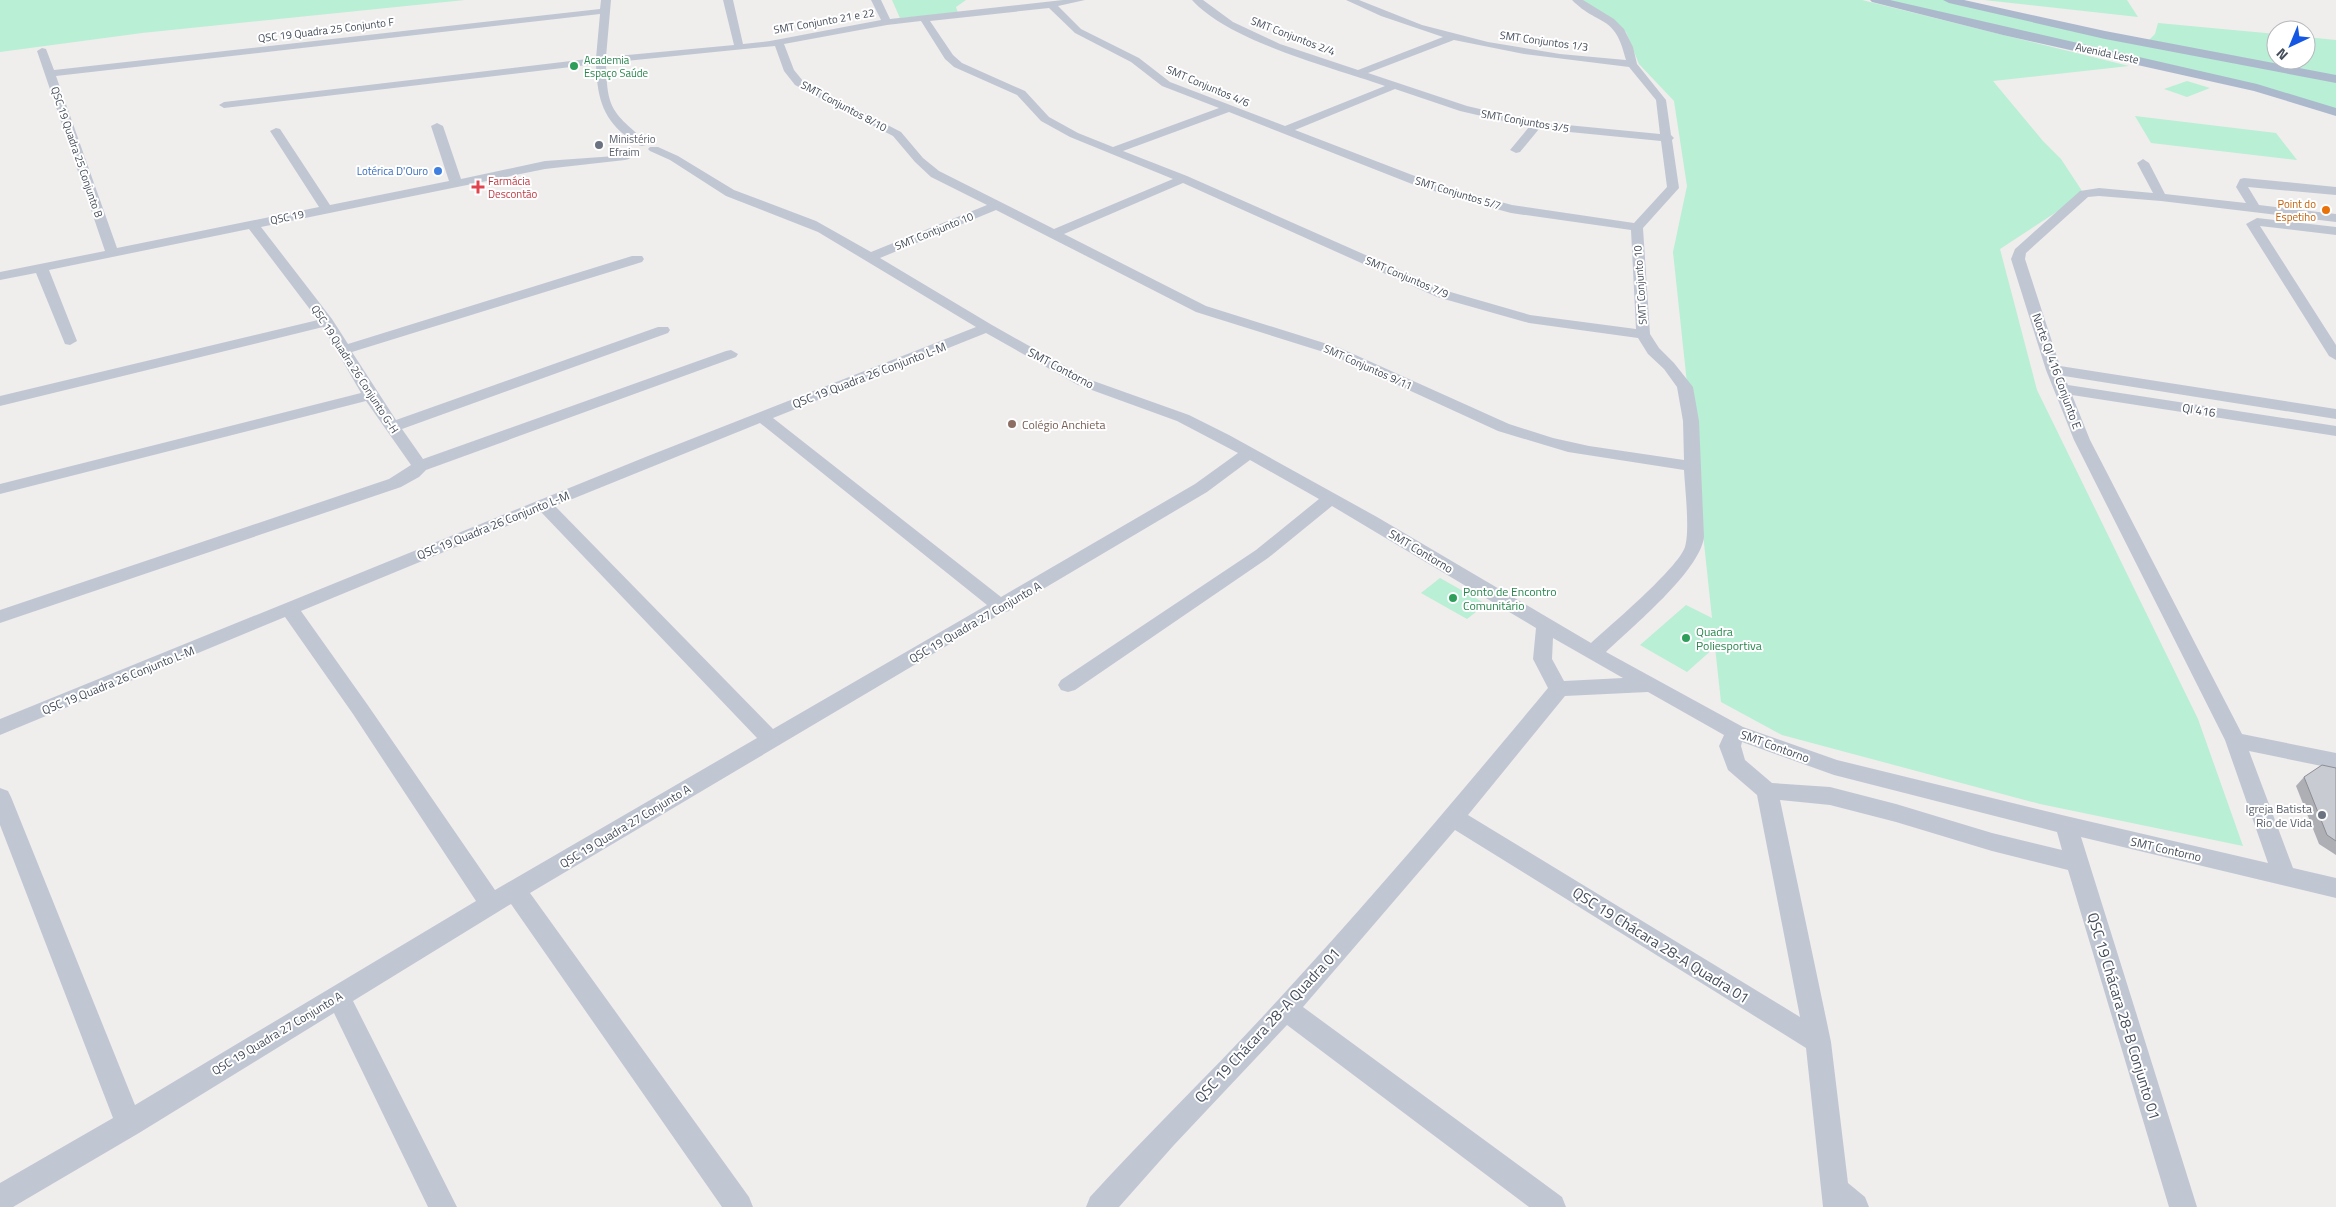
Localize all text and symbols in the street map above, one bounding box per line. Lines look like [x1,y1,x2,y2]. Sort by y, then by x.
street label: SMT Conjunto 21 e 22 [772,4,876,38]
street label: SMT Conjuntos 2/4 [1249,13,1337,59]
street label: QSC 19 Quadra 25 Conjunto F [257,14,395,46]
north arrow [2266,20,2316,70]
street label: SMT Conjuntos 1/3 [1499,27,1589,55]
street label: Avenida Leste [2074,38,2141,68]
text: N [2271,44,2292,66]
place label: Academia Espaço Saúde [584,52,649,81]
marker: Academia Espaço Saúde [568,60,580,72]
street label: SMT Conjuntos 4/6 [1164,61,1252,111]
street label: SMT Conjuntos 8/10 [798,77,890,135]
street label: QSC 19 Quadra 25 Conjunto B [47,84,107,220]
street label: SMT Conjuntos 3/5 [1480,105,1570,137]
place label: Ministério Efraim [609,131,656,160]
marker: Ministério Efraim [593,139,605,151]
place label: Lotérica D'Ouro [357,163,428,179]
marker: Lotérica D'Ouro [432,165,444,177]
street label: SMT Conjuntos 5/7 [1413,172,1503,214]
place label: Farmácia Descontão [488,173,538,202]
marker: Farmácia Descontão [472,181,484,193]
place label: Point do Espetiho [2275,196,2316,225]
marker: Point do Espetiho [2320,204,2332,216]
street label: QSC 19 [269,206,305,228]
street label: SMT Contjunto 10 [892,208,976,254]
street label: SMT Conjunto 10 [1629,245,1651,325]
street label: SMT Conjuntos 7/9 [1363,252,1451,302]
street label: QSC 19 Quadra 26 Conjunto G-H [307,302,403,436]
street label: Norte QI 416 Conjunto E [2027,310,2087,432]
street label: QSC 19 Quadra 26 Conjunto L-M [789,337,949,413]
street label: SMT Conjuntos 9/11 [1321,340,1415,394]
street label: SMT Contorno [1025,343,1097,393]
street label: QI 416 [2181,398,2217,422]
place label: Colégio Anchieta [1022,415,1106,434]
marker: Colégio Anchieta [1006,418,1018,430]
street label: QSC 19 Quadra 26 Conjunto L-M [414,486,572,564]
street label: SMT Contorno [1385,524,1457,578]
street label: QSC 19 Quadra 27 Conjunto A [905,576,1045,668]
place label: Ponto de Encontro Comunitário [1463,582,1557,615]
marker: Ponto de Encontro Comunitário [1447,592,1459,604]
place label: Quadra Poliesportiva [1696,622,1762,655]
marker: Quadra Poliesportiva [1680,632,1692,644]
street label: QSC 19 Quadra 26 Conjunto L-M [39,641,197,719]
street label: SMT Contorno [1738,725,1812,767]
street label: QSC 19 Quadra 27 Conjunto A [556,779,694,873]
place label: Igreja Batista Rio de Vida [2246,799,2312,832]
marker: Igreja Batista Rio de Vida [2316,809,2328,821]
street label: SMT Contorno [2129,832,2203,866]
street label: QSC 19 Chácara 28-A Quadra 01 [1568,881,1754,1009]
street label: QSC 19 Chácara 28-B Conjunto 01 [2081,909,2167,1123]
street label: QSC 19 Chácara 28-A Quadra 01 [1189,942,1345,1108]
street label: QSC 19 Quadra 27 Conjunto A [208,986,346,1080]

